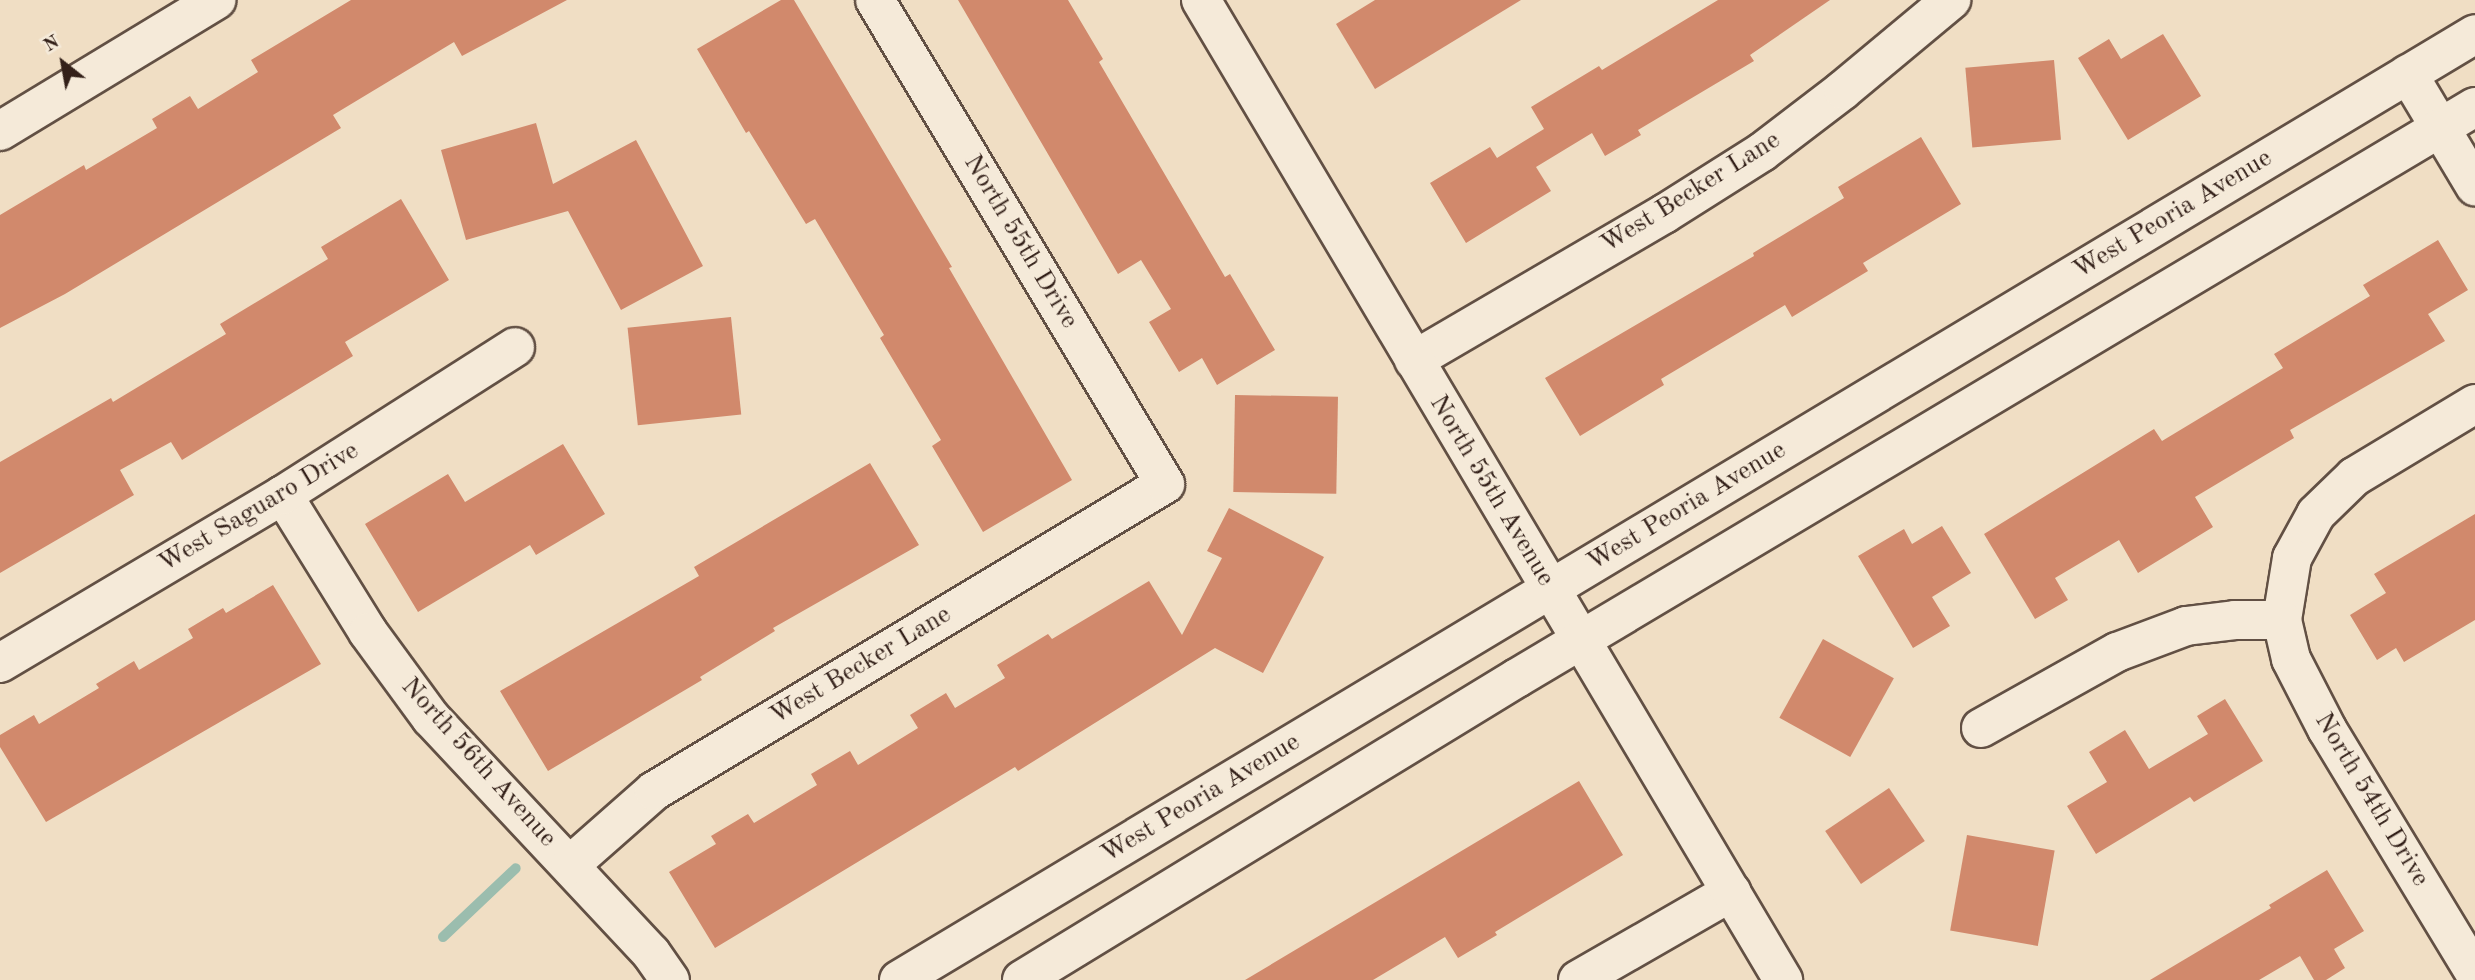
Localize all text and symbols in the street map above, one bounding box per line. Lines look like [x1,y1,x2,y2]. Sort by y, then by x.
north arrow [28,28,98,98]
text: N [41,33,63,56]
street label: West Becker Lane [1595,125,1787,261]
street label: West Peoria Avenue [2068,143,2278,287]
street label: North 55th Drive [956,149,1084,335]
street label: North 55th Avenue [1422,390,1560,592]
street label: West Peoria Avenue [1582,435,1792,579]
street label: West Saguaro Drive [153,436,365,580]
street label: West Becker Lane [765,600,957,732]
street label: North 56th Avenue [394,672,562,854]
street label: North 54th Drive [2307,707,2435,893]
street label: West Peoria Avenue [1096,727,1306,871]

